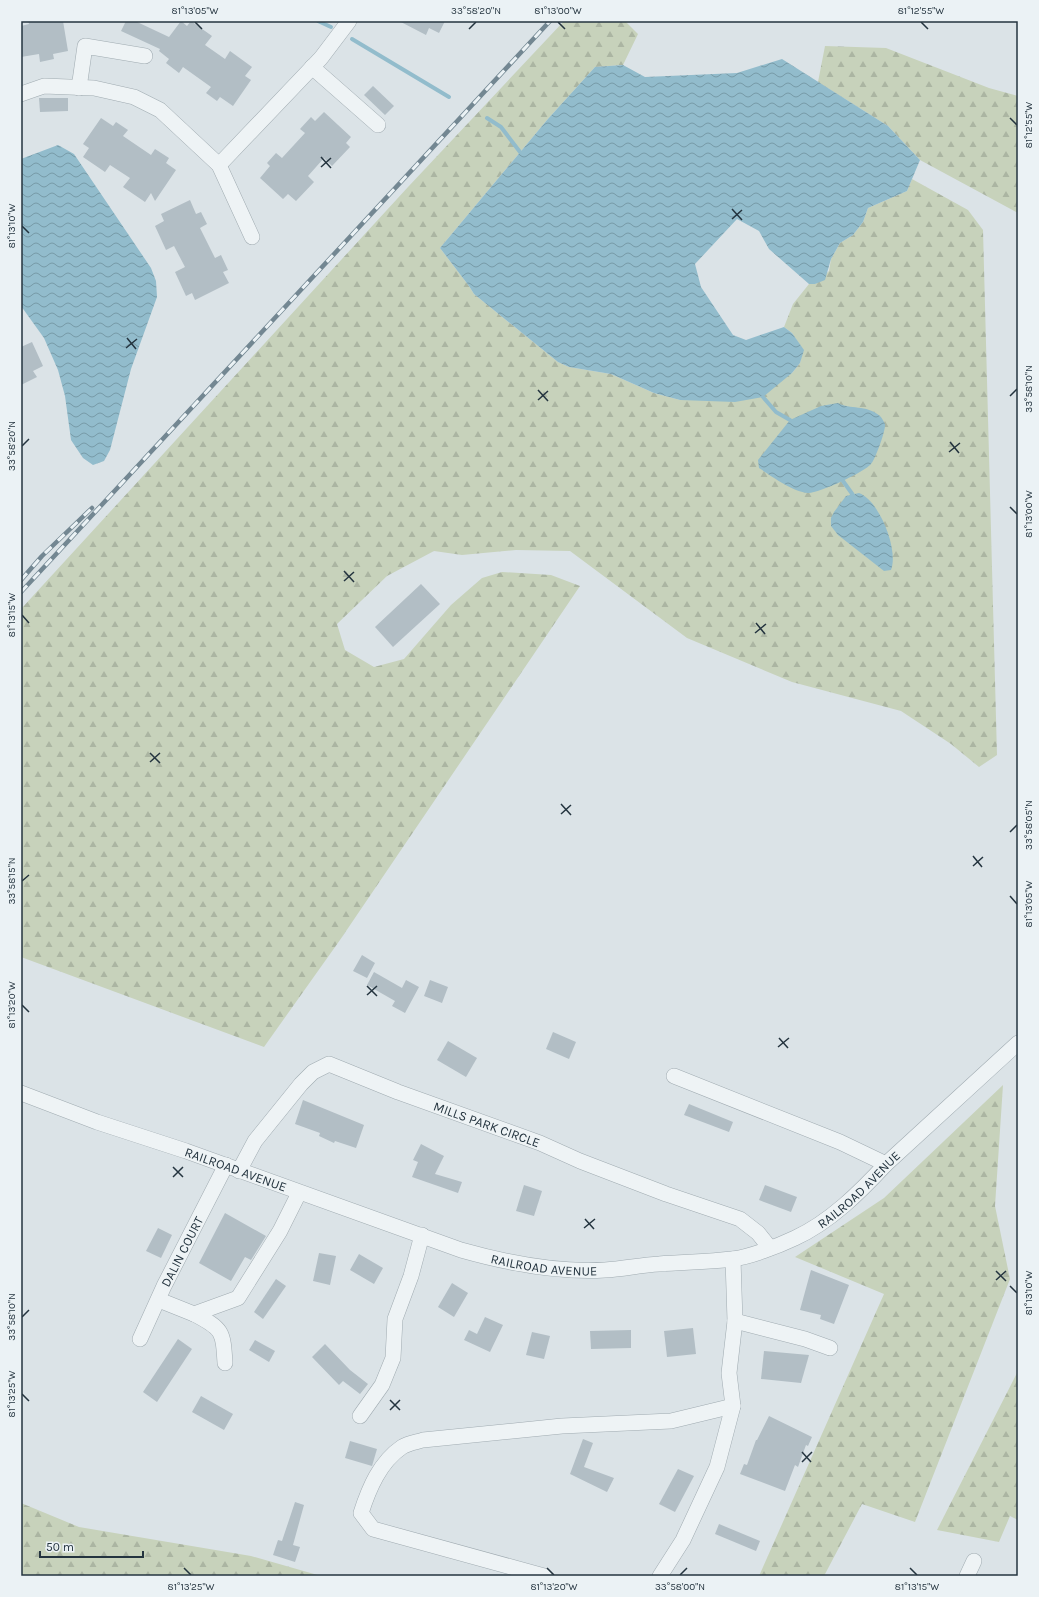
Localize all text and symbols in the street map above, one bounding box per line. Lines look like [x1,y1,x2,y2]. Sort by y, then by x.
text: 81°13'05"W [172,5,219,17]
text: 33°58'20"N [451,5,501,17]
text: 81°13'00"W [534,5,582,17]
text: 81°12'55"W [898,5,944,17]
text: 81°12'55"W [1023,102,1035,148]
text: 81°13'10"W [6,204,18,248]
text: 33°58'10"N [1023,365,1035,413]
text: 33°58'20"N [6,421,18,471]
text: 81°13'00"W [1023,490,1035,538]
text: 81°13'15"W [6,593,18,637]
text: 33°58'05"N [1023,800,1035,850]
text: 33°58'15"N [6,857,18,905]
text: 81°13'05"W [1023,880,1035,928]
text: 81°13'20"W [6,981,18,1029]
street label: MILLS PARK CIRCLE [432,1098,542,1150]
street label: RAILROAD AVENUE [183,1144,289,1194]
street label: RAILROAD AVENUE [814,1148,903,1231]
street label: DALIN COURT [157,1213,206,1289]
street label: RAILROAD AVENUE [489,1251,597,1278]
text: 81°13'10"W [1023,1271,1035,1315]
text: 33°58'10"N [6,1293,18,1341]
text: 81°13'25"W [6,1371,18,1417]
scale bar [40,1533,143,1559]
text: 50 m [46,1540,74,1554]
text: 81°13'25"W [168,1581,214,1593]
text: 81°13'20"W [530,1581,578,1593]
text: 33°58'00"N [655,1581,705,1593]
text: 81°13'15"W [895,1581,939,1593]

